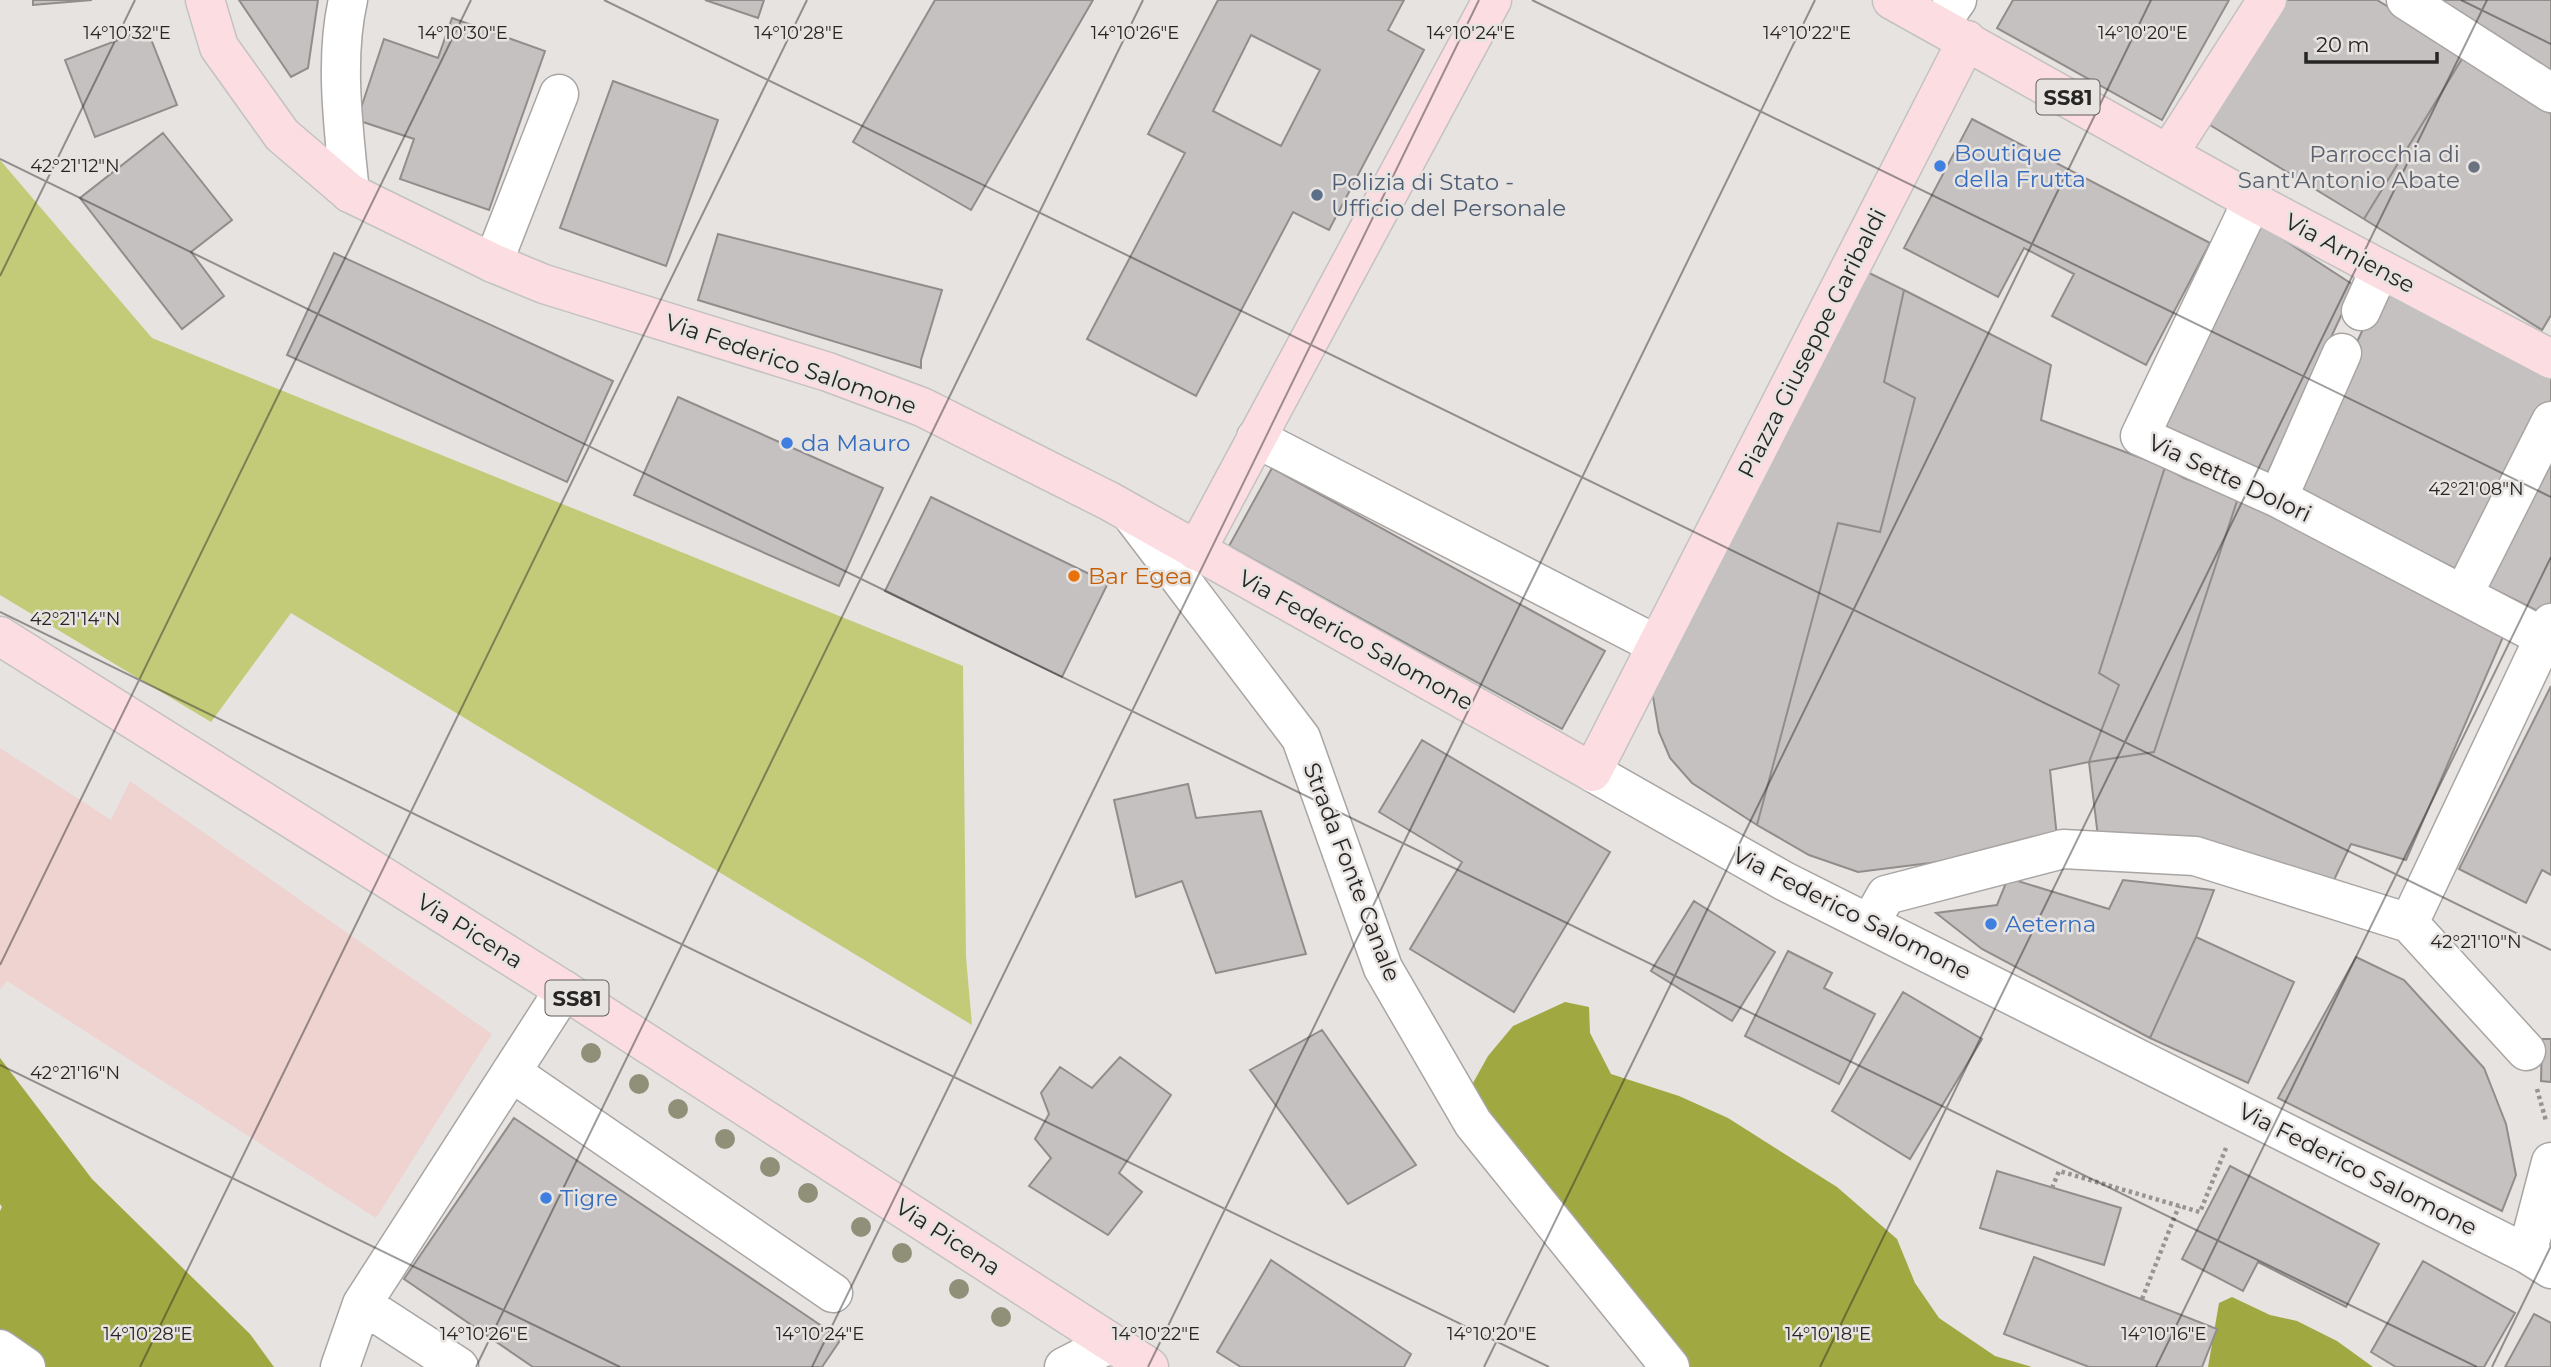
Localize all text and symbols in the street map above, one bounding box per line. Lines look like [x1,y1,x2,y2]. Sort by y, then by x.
scale bar [2306,21,2437,65]
text: 14°10'32"E [83,22,171,44]
text: 14°10'30"E [418,22,508,44]
text: 14°10'28"E [754,22,844,44]
text: 14°10'26"E [1091,22,1179,44]
text: 14°10'24"E [1427,22,1515,44]
text: 14°10'22"E [1763,22,1851,44]
text: 14°10'20"E [2098,22,2188,44]
text: 20 m [2316,32,2370,57]
road number: SS81 [2036,80,2100,114]
place label: Boutique della Frutta [1954,139,2086,193]
place label: Parrocchia di Sant'Antonio Abate [2238,140,2460,194]
text: 42°21'12"N [30,155,120,177]
marker: Boutique della Frutta [1932,158,1948,174]
marker: Parrocchia di Sant'Antonio Abate [2466,159,2482,175]
place label: Polizia di Stato - Ufficio del Personale [1331,168,1566,222]
marker: Polizia di Stato - Ufficio del Personale [1309,187,1325,203]
street label: Piazza Giuseppe Garibaldi [1732,204,1892,482]
street label: Via Arniense [2280,207,2420,299]
street label: Via Federico Salomone [662,308,920,420]
street label: Via Sette Dolori [2144,428,2316,528]
place label: da Mauro [801,429,911,457]
marker: da Mauro [779,435,795,451]
text: 42°21'08"N [2428,478,2524,500]
place label: Bar Egea [1088,562,1192,590]
street label: Via Federico Salomone [1234,564,1478,716]
marker: Bar Egea [1066,568,1082,584]
text: 42°21'14"N [30,608,120,630]
street label: Strada Fonte Canale [1297,759,1407,985]
street label: Via Federico Salomone [1728,841,1976,985]
street label: Via Picena [412,887,528,975]
place label: Aeterna [2005,910,2096,938]
marker: Aeterna [1983,916,1999,932]
text: 42°21'10"N [2430,931,2522,953]
road number: SS81 [546,981,608,1016]
text: 42°21'16"N [30,1062,120,1084]
street label: Via Federico Salomone [2234,1097,2482,1241]
place label: Tigre [560,1184,618,1212]
marker: Tigre [538,1190,554,1206]
street label: Via Picena [890,1193,1006,1281]
text: 14°10'28"E [103,1323,193,1345]
text: 14°10'26"E [440,1323,528,1345]
text: 14°10'24"E [776,1323,864,1345]
text: 14°10'22"E [1112,1323,1200,1345]
text: 14°10'20"E [1447,1323,1537,1345]
text: 14°10'18"E [1785,1323,1871,1345]
text: 14°10'16"E [2121,1323,2207,1345]

